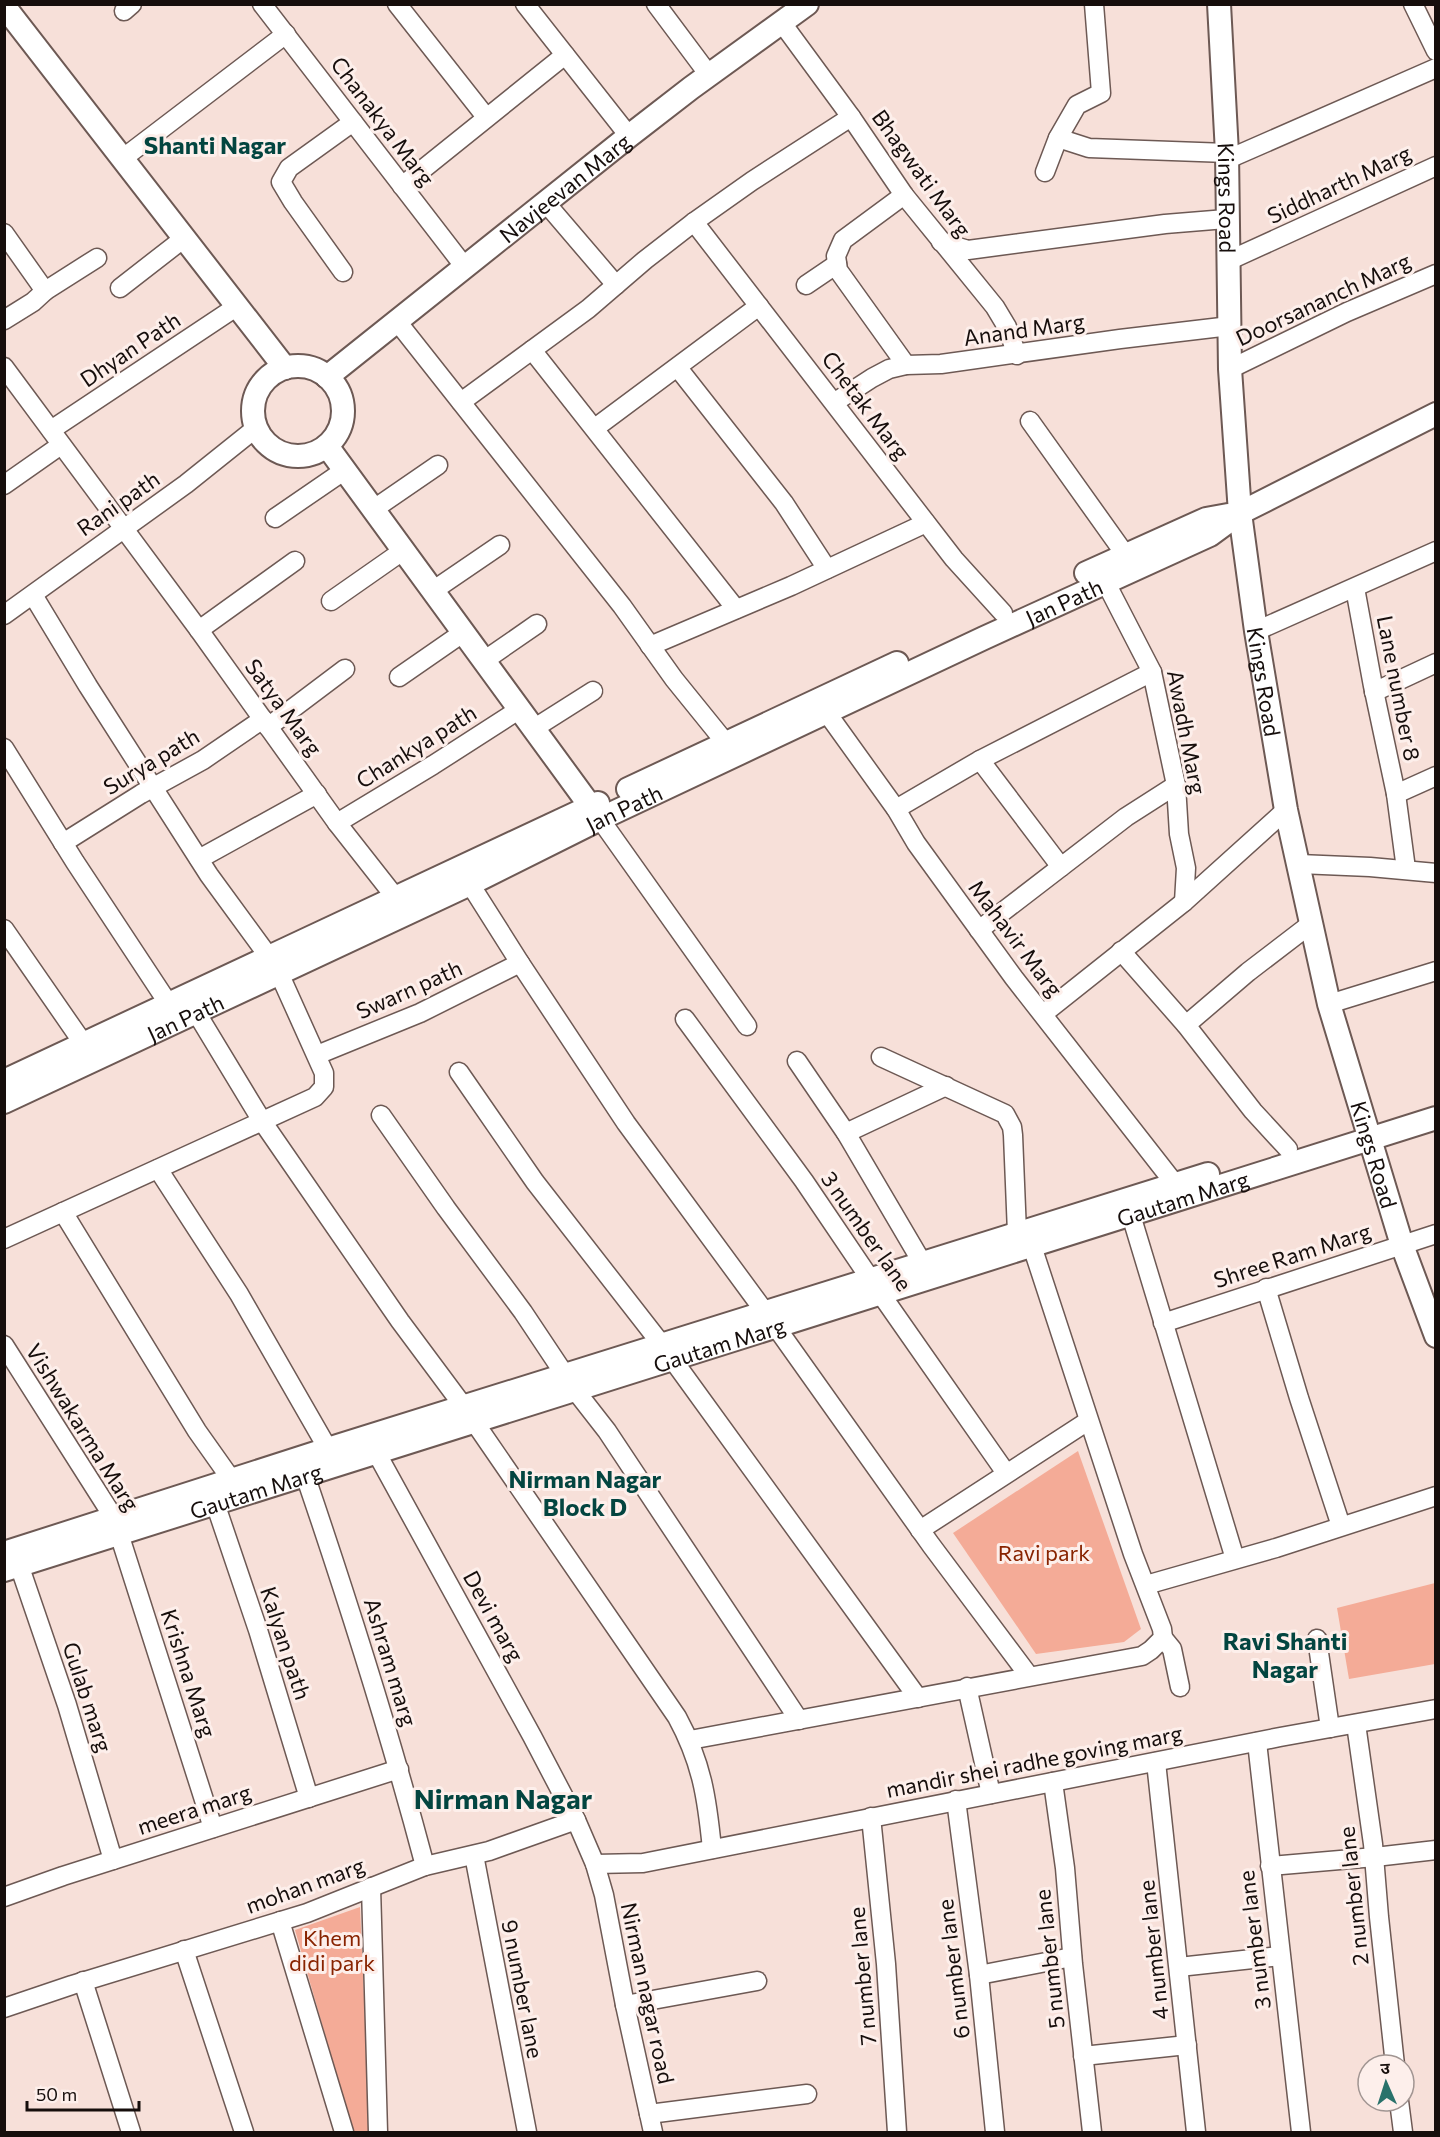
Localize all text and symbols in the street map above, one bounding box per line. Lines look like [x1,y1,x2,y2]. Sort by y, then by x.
street label: Chanakya Marg [326,51,441,191]
street label: Bhagwati Marg [867,104,977,242]
street label: Navjeevan Marg [494,127,636,248]
district label: Shanti Nagar [144,130,286,159]
street label: Siddharth Marg [1263,139,1415,229]
street label: Kings Road [1213,142,1242,253]
street label: Doorsananch Marg [1231,247,1415,351]
street label: Dhyan Path [75,306,185,392]
street label: Anand Marg [962,307,1086,351]
street label: Chetak Marg [816,345,916,465]
street label: Rani path [71,465,165,541]
street label: Jan Path [1021,572,1107,631]
street label: Lane number 8 [1372,613,1426,763]
street label: Kings Road [1242,625,1287,738]
street label: Satya Marg [240,653,328,761]
street label: Awadh Marg [1162,668,1212,796]
street label: Chankya path [351,698,481,794]
street label: Surya path [98,722,204,800]
street label: Jan Path [581,778,666,838]
street label: Mahavir Marg [963,874,1069,1002]
street label: Swarn path [352,954,466,1024]
street label: Jan Path [142,988,228,1047]
street label: Kings Road [1346,1098,1404,1211]
street label: Gautam Marg [1113,1164,1252,1231]
street label: 3 number lane [816,1166,918,1296]
street label: Shree Ram Marg [1210,1217,1374,1293]
street label: Gautam Marg [650,1311,789,1378]
street label: Vishwakarma Marg [21,1338,145,1516]
street label: Gautam Marg [186,1457,325,1524]
district label: Nirman Nagar Block D [509,1464,662,1521]
park label: Ravi park [998,1539,1090,1566]
street label: Devi marg [458,1566,530,1666]
street label: Kalyan path [255,1583,317,1703]
street label: Ashram marg [359,1595,423,1729]
street label: Krishna Marg [156,1605,222,1741]
district label: Ravi Shanti Nagar [1223,1626,1347,1683]
street label: Gulab marg [58,1639,118,1756]
street label: mandir shei radhe goving marg [883,1719,1185,1803]
street label: meera marg [134,1778,254,1840]
district label: Nirman Nagar [414,1781,593,1815]
street label: 2 number lane [1332,1825,1374,1967]
street label: mohan marg [242,1851,368,1919]
street label: 3 number lane [1232,1869,1276,2011]
street label: 4 number lane [1132,1879,1174,2021]
street label: 5 number lane [1028,1888,1070,2030]
street label: 6 number lane [931,1898,975,2040]
street label: Nirman nagar road [616,1900,680,2086]
street label: 7 number lane [843,1906,881,2046]
street label: 9 number lane [496,1917,550,2061]
park label: Khem didi park [289,1924,375,1976]
north arrow [1356,2053,1416,2113]
text: उ [1380,2058,1391,2077]
scale bar [27,2074,140,2112]
text: 50 m [36,2083,77,2105]

